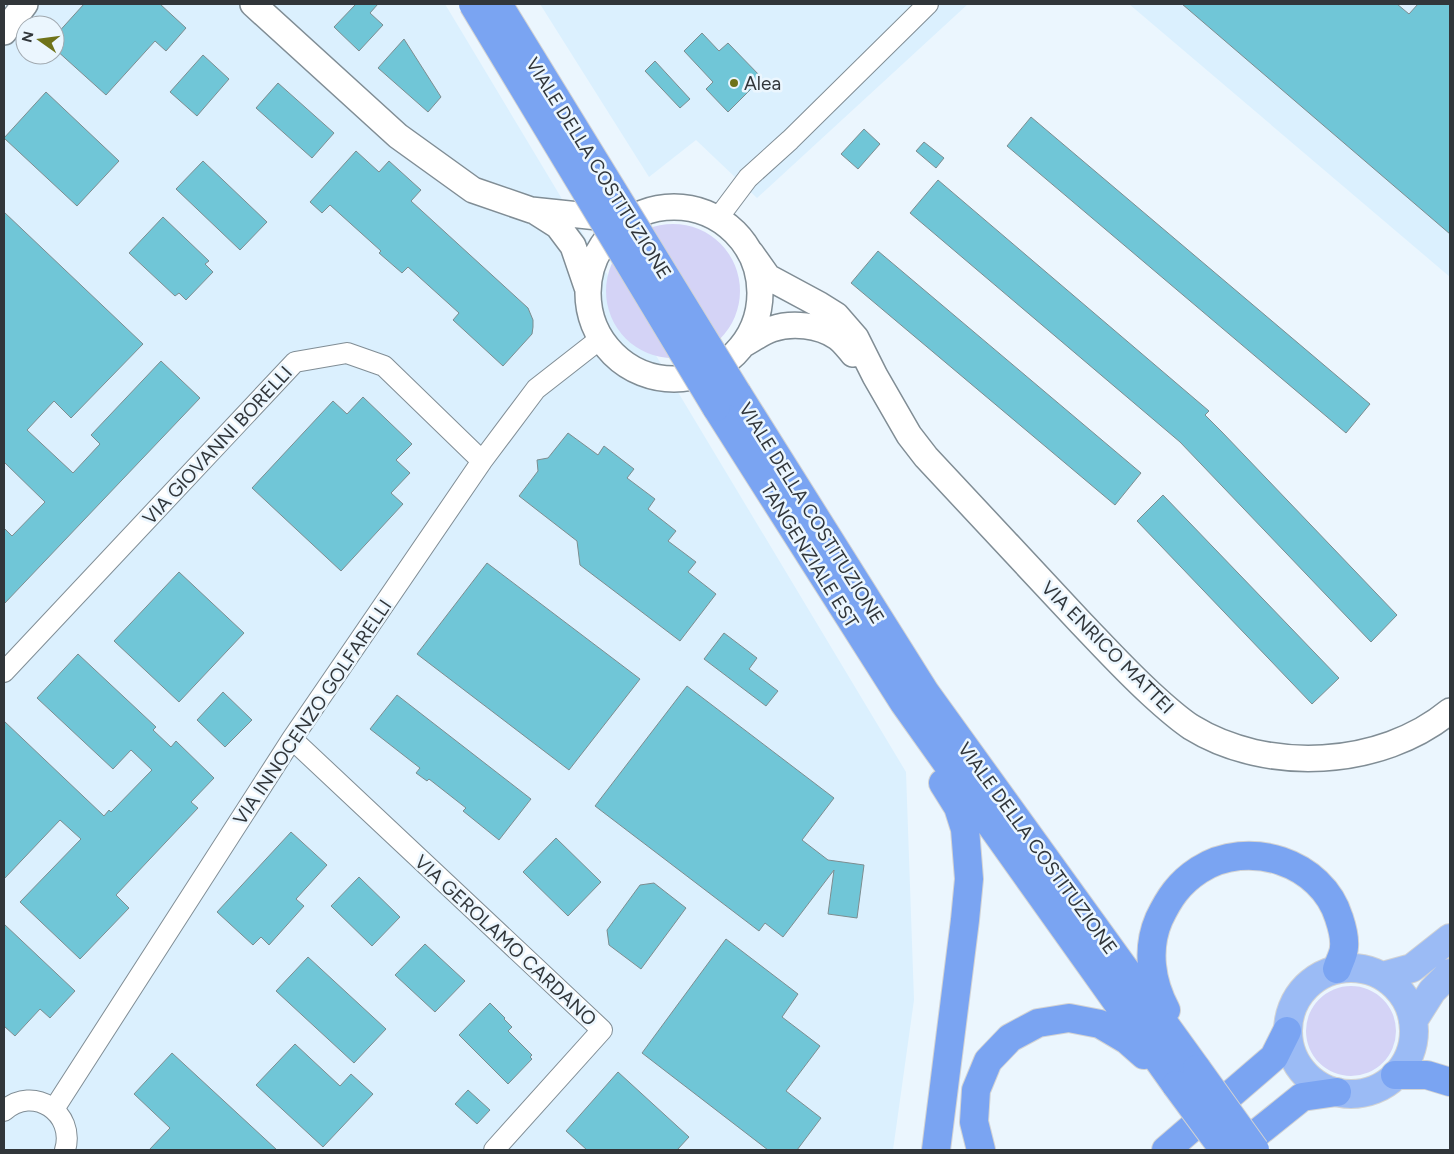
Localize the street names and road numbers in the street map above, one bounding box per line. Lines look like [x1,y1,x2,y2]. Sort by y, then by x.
street label: VIALE DELLA COSTITUZIONE [521,53,676,283]
street label: VIA GIOVANNI BORELLI [138,361,297,529]
street label: VIALE DELLA COSTITUZIONE [734,398,889,628]
street label: TANGENZIALE EST [756,479,864,632]
street label: VIA ENRICO MATTEI [1037,576,1179,718]
street label: VIA INNOCENZO GOLFARELLI [228,595,397,829]
street label: VIALE DELLA COSTITUZIONE [953,738,1122,959]
street label: VIA GEROLAMO CARDANO [410,850,601,1031]

